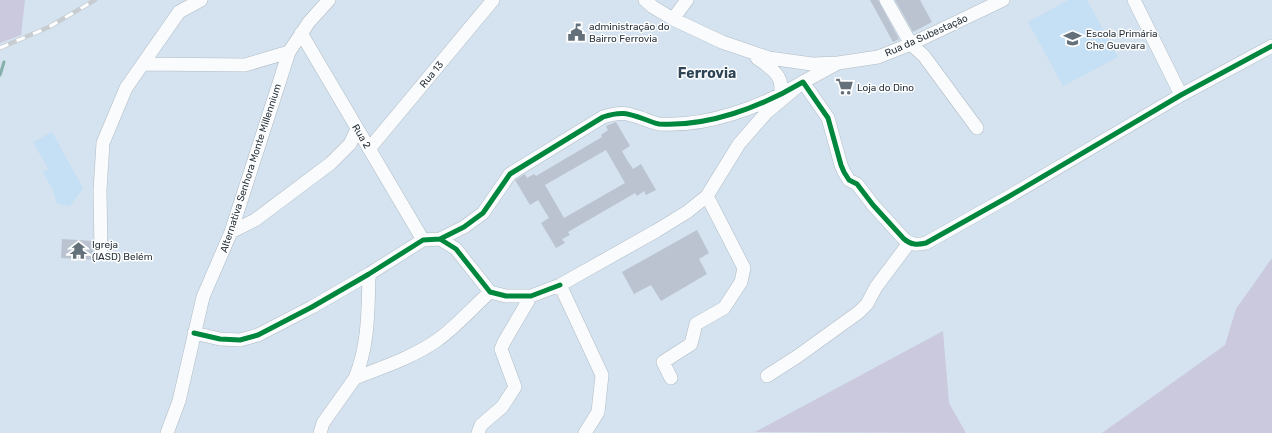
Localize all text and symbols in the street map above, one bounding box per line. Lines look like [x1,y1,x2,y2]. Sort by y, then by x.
street label: Rua da Subestação [883,12,970,60]
place label: administração do Bairro Ferrovia [589,21,670,45]
public building icon: administração do Bairro Ferrovia [566,22,586,42]
place label: Escola Primária Che Guevara [1086,28,1158,52]
school or university icon: Escola Primária Che Guevara [1063,29,1083,49]
street label: Rua 13 [417,59,446,90]
district label: Ferrovia [678,65,736,82]
supermarket icon: Loja do Dino [834,77,854,97]
street label: Alternativa Senhora Monte Millennium [218,82,284,254]
place label: Loja do Dino [857,82,914,94]
street label: Rua 2 [349,122,373,151]
place label: Igreja (IASD) Belém [92,239,153,263]
temple icon: Igreja (IASD) Belém [69,240,89,260]

